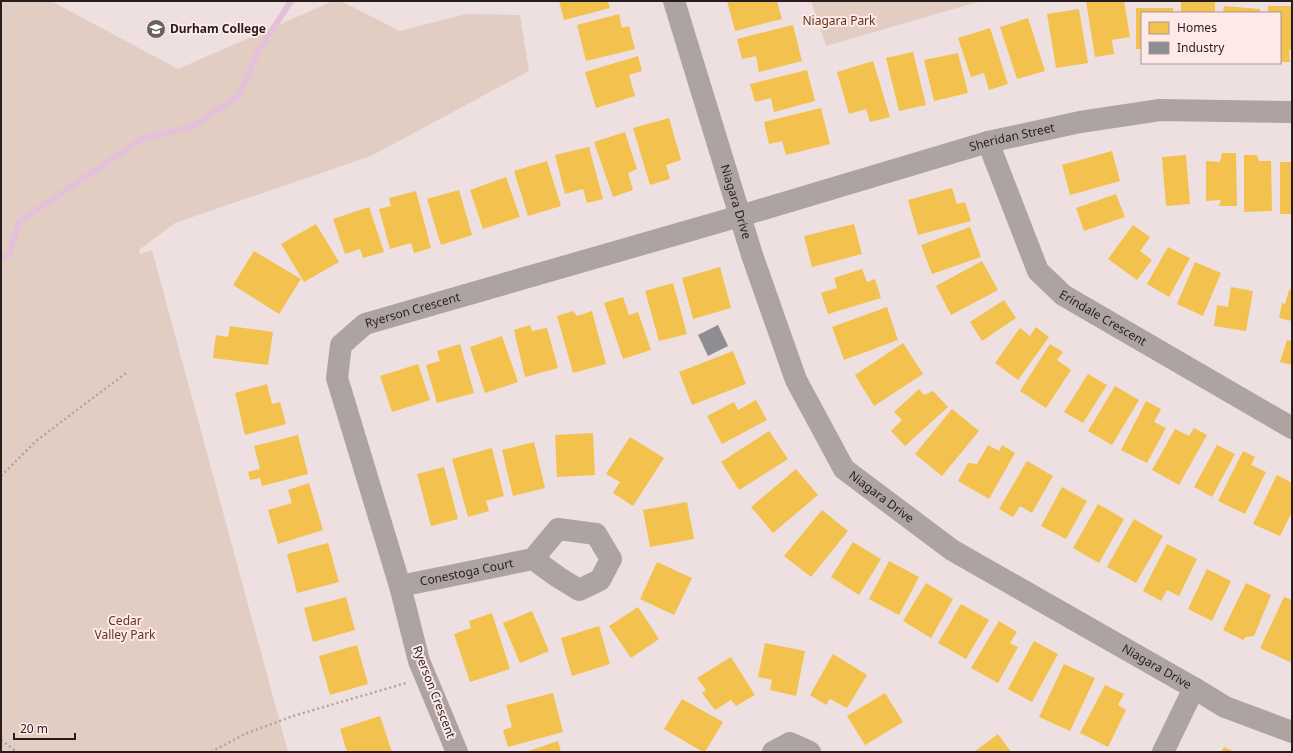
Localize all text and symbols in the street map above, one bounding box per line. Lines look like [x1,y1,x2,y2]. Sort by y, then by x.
park label: Niagara Park [803,12,876,29]
legend [1141,12,1281,64]
school or university icon: Durham College [145,18,167,40]
text: Homes [1177,19,1217,36]
place label: Durham College [170,20,266,37]
text: Industry [1177,39,1225,56]
street label: Sheridan Street [967,119,1057,155]
street label: Niagara Drive [717,162,756,241]
street label: Erindale Crescent [1056,286,1150,350]
street label: Ryerson Crescent [363,288,463,332]
street label: Niagara Drive [846,467,918,527]
street label: Conestoga Court [418,554,516,590]
park label: Cedar Valley Park [94,612,156,643]
street label: Niagara Drive [1119,640,1195,693]
street label: Ryerson Crescent [409,643,460,741]
scale bar [14,715,75,741]
text: 20 m [20,720,48,737]

